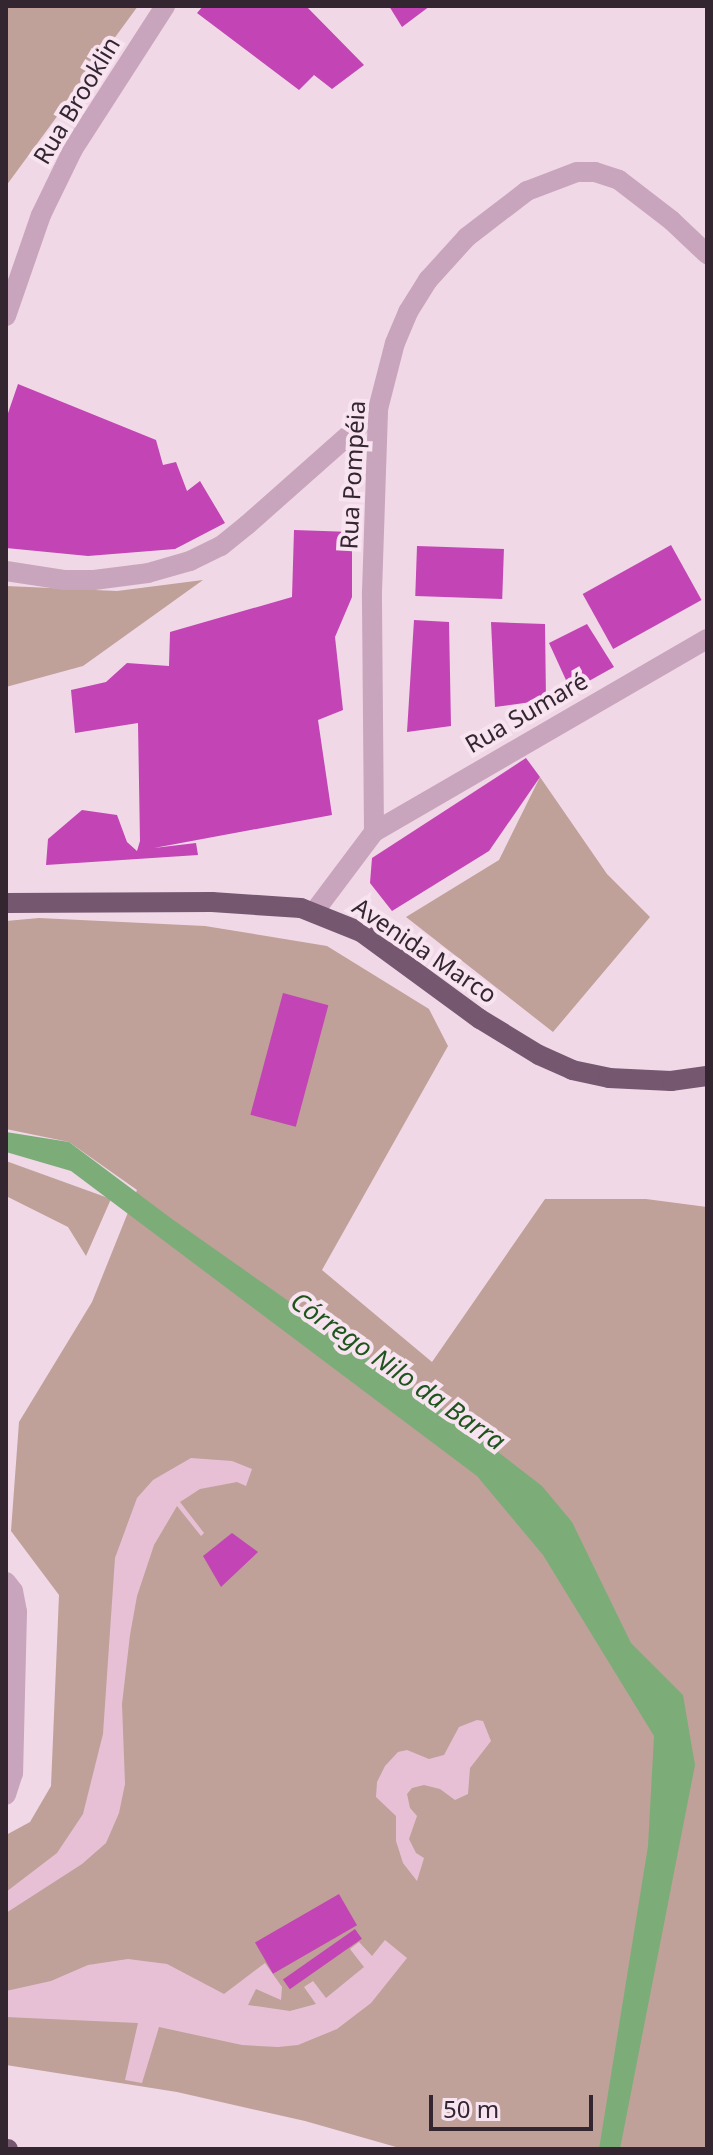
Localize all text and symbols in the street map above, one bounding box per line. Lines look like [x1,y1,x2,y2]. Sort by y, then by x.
street label: Rua Brooklin [27,31,125,169]
street label: Rua Pompéia [334,400,370,550]
street label: Rua Sumaré [460,665,592,759]
street label: Avenida Marco [348,891,502,1009]
water label: Córrego Nilo da Barra [285,1285,511,1457]
scale bar [433,2079,597,2129]
text: 50 m [443,2092,499,2125]

